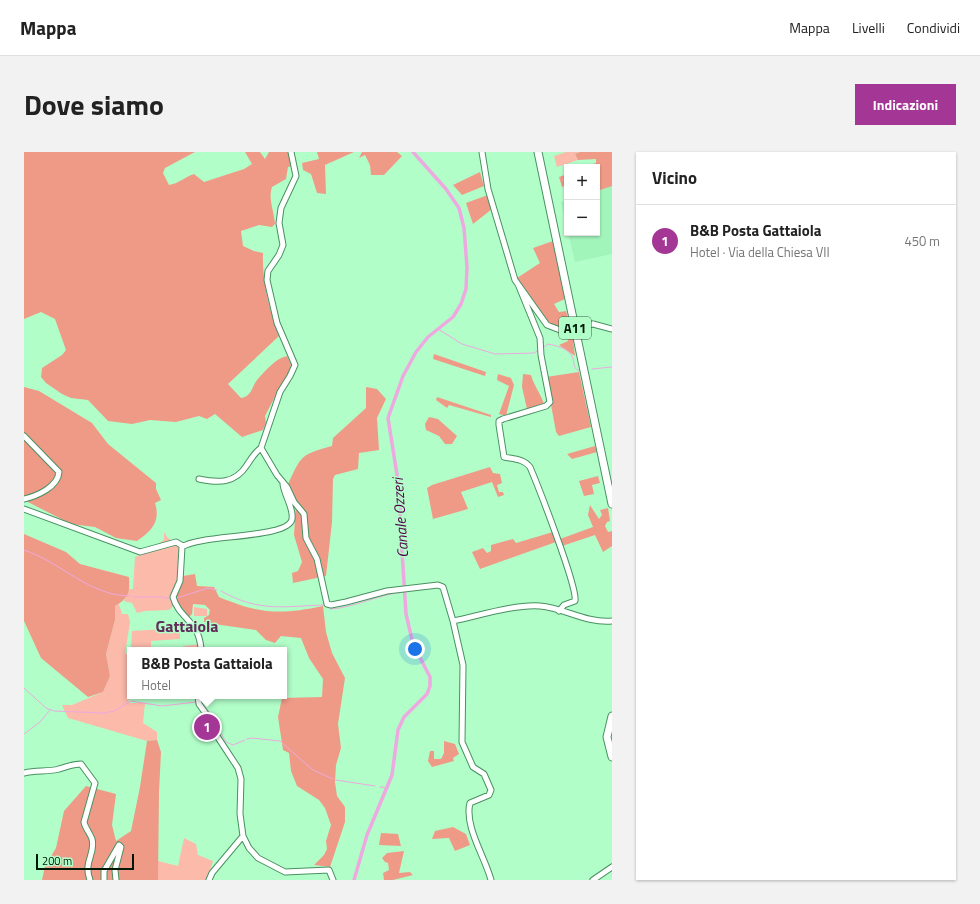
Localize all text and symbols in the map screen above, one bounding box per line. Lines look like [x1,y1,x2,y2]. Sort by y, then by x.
text: Mappa [20,13,76,42]
text: Mappa [789,17,830,38]
text: Livelli [852,17,885,38]
text: Condividi [907,17,960,38]
text: Dove siamo [24,83,164,126]
button: Indicazioni [855,84,956,125]
map controls [564,164,600,236]
button: + [564,164,600,200]
text: Vicino [652,165,697,191]
button: − [564,200,600,236]
text: B&B Posta Gattaiola [690,219,821,242]
text: 1 [661,231,669,251]
text: 450 m [904,231,940,251]
text: Hotel · Via della Chiesa VII [690,242,830,262]
road number: A11 [559,317,591,339]
water label: Canale Ozzeri [386,475,414,559]
district label: Gattaiola [156,614,218,638]
your location [405,639,425,659]
popup [127,647,287,699]
text: B&B Posta Gattaiola [141,652,273,675]
text: Hotel [141,675,171,695]
pin: 1 [194,712,220,742]
scale bar [36,852,134,871]
text: 200 m [42,853,72,869]

